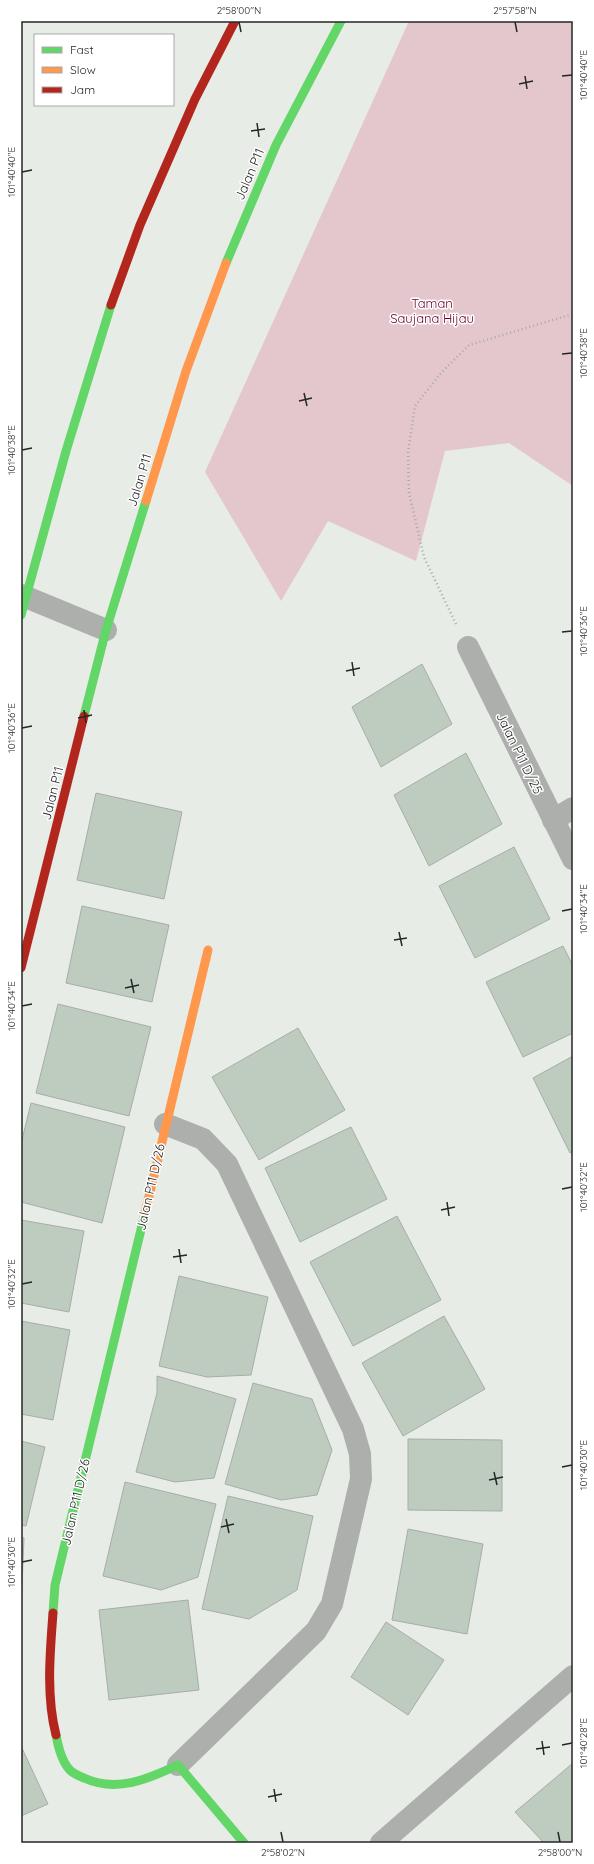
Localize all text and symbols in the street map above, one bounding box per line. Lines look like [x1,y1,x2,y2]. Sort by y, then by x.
text: 2°58'00"N [217,4,261,17]
text: 2°57'58"N [493,4,537,17]
legend [34,34,174,106]
text: Fast [70,42,94,57]
text: 101°40'40"E [577,49,590,100]
text: Slow [70,62,96,77]
text: Jam [70,82,95,97]
text: 101°40'40"E [5,146,18,197]
street label: Jalan P11 [231,146,267,202]
park label: Taman Saujana Hijau [390,295,474,326]
text: 101°40'38"E [577,328,590,378]
text: 101°40'38"E [5,425,18,475]
street label: Jalan P11 [123,452,155,508]
text: 101°40'36"E [577,606,590,656]
text: 101°40'36"E [5,703,18,753]
street label: Jalan P11 D/25 [493,710,547,796]
street label: Jalan P11 [38,765,66,821]
text: 101°40'34"E [577,884,590,934]
text: 101°40'34"E [5,981,18,1031]
street label: Jalan P11 D/26 [132,1142,168,1232]
text: 101°40'32"E [577,1162,590,1212]
text: 101°40'32"E [5,1259,18,1309]
text: 101°40'30"E [577,1439,590,1490]
street label: Jalan P11 D/26 [57,1457,93,1547]
text: 101°40'30"E [5,1536,18,1587]
text: 101°40'28"E [577,1718,590,1768]
text: 2°58'02"N [261,1846,305,1859]
text: 2°58'00"N [538,1846,582,1859]

